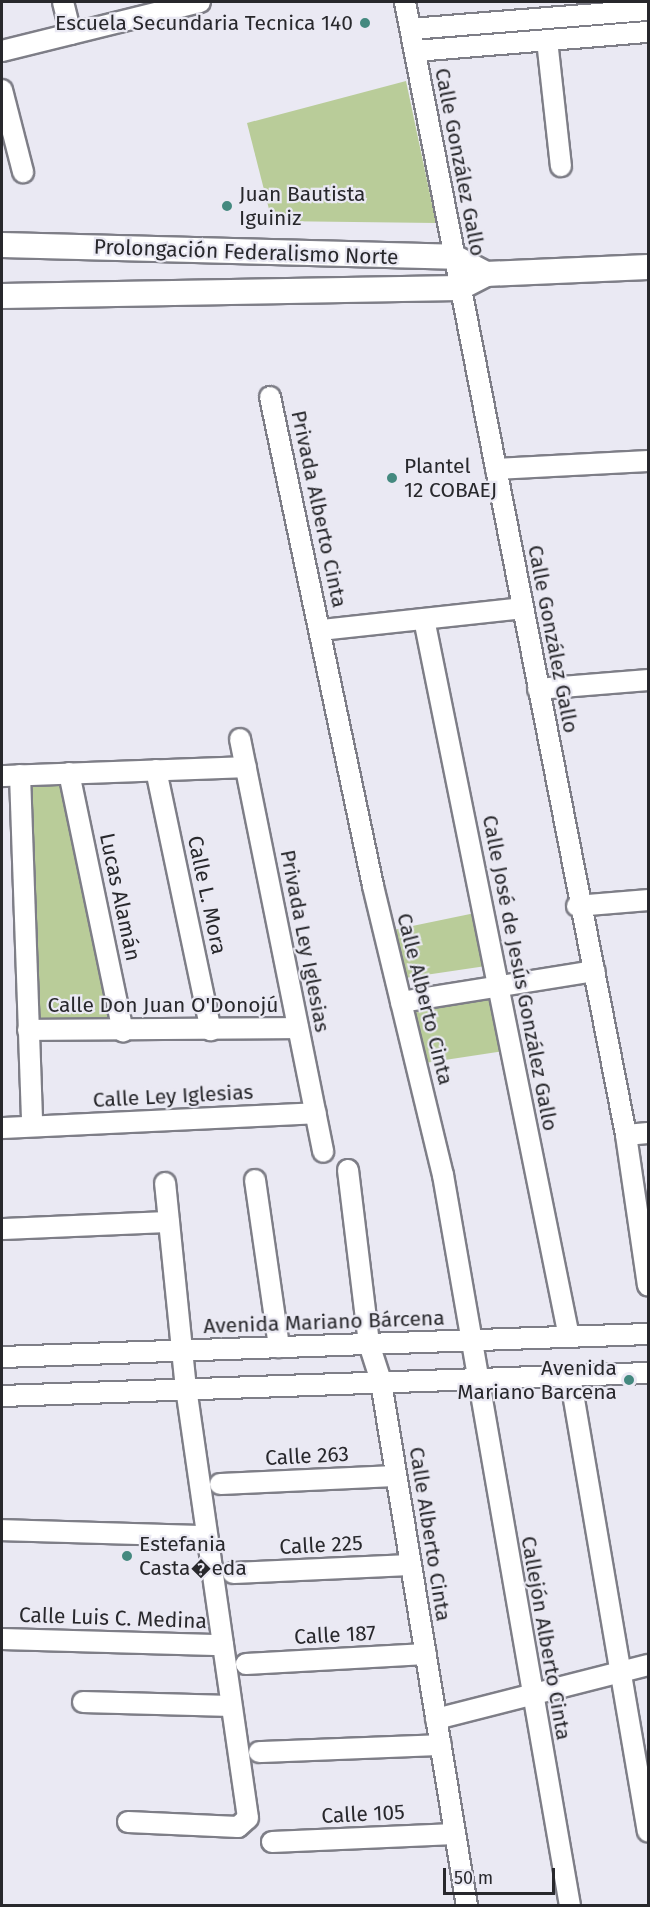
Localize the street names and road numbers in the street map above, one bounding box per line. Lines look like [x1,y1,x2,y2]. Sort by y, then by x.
street label: Calle González Gallo [429,66,491,258]
street label: Prolongación Federalismo Norte [93,234,399,270]
street label: Privada Alberto Cinta [286,408,352,610]
street label: Calle González Gallo [522,543,584,735]
street label: Calle José de Jesús González Gallo [477,813,563,1133]
street label: Lucas Alamán [94,831,146,963]
street label: Calle L. Mora [182,833,232,957]
street label: Privada Ley Iglesias [275,848,335,1034]
street label: Calle Alberto Cinta [391,911,459,1087]
street label: Calle Don Juan O'Donojú [47,992,279,1018]
street label: Calle Ley Iglesias [92,1079,254,1113]
street label: Avenida Mariano Bárcena [203,1305,445,1339]
street label: Calle 263 [264,1441,350,1471]
street label: Calle Alberto Cinta [404,1445,456,1623]
street label: Calle 225 [279,1530,363,1560]
street label: Callejón Alberto Cinta [516,1534,576,1742]
street label: Calle Luis C. Medina [19,1602,207,1634]
street label: Calle 187 [294,1620,376,1650]
street label: Calle 105 [321,1799,405,1829]

